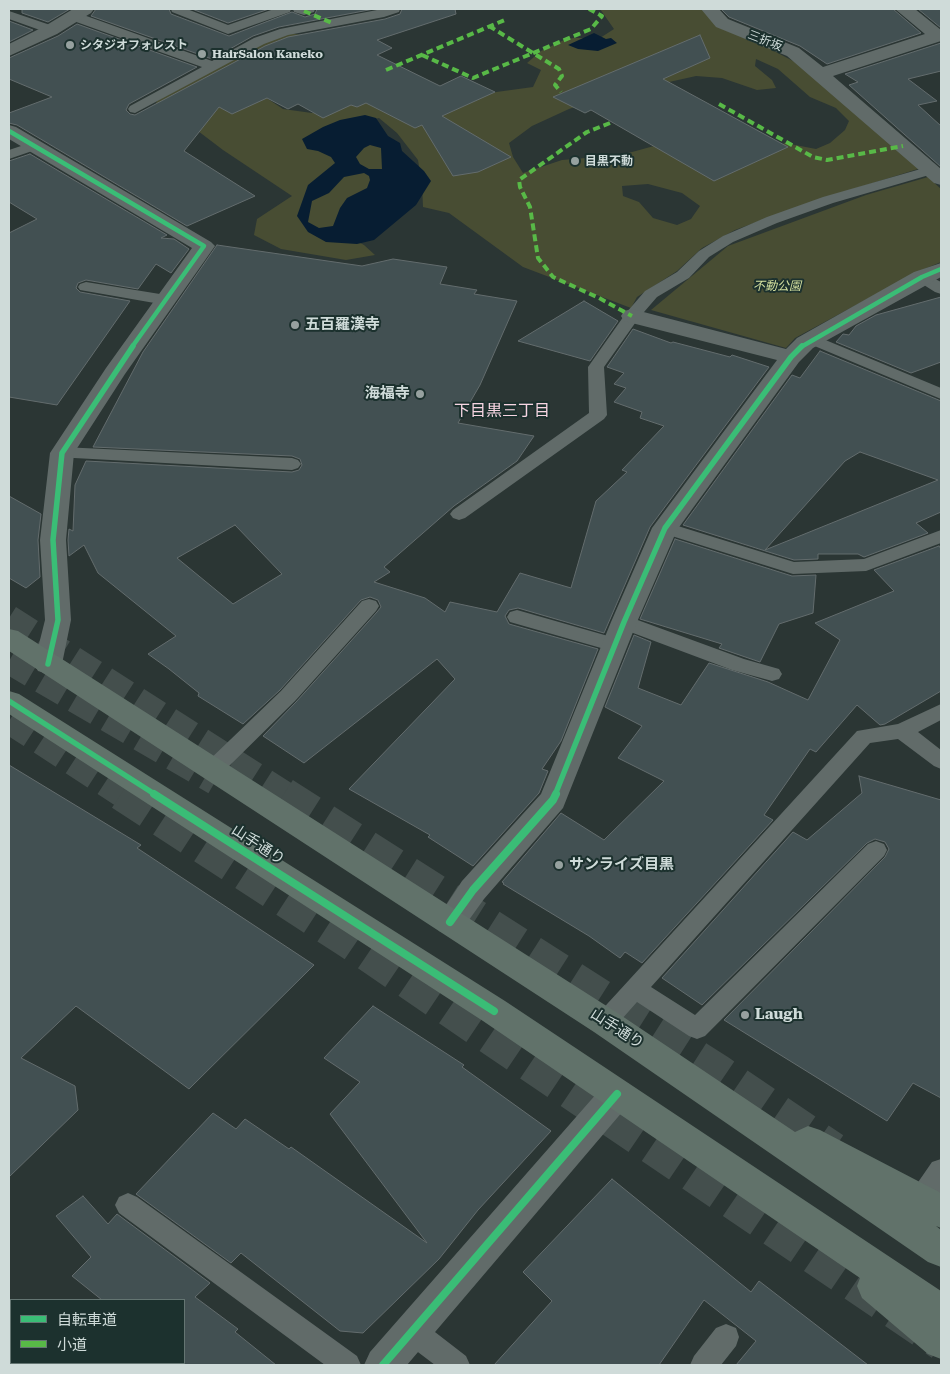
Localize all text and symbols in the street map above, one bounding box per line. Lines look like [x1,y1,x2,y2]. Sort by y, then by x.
street label: 三折坂 [746,28,784,54]
place label: シタジオフォレスト [80,38,188,52]
marker: シタジオフォレスト [64,39,76,51]
place label: HairSalon Kaneko [212,47,323,61]
marker: HairSalon Kaneko [196,48,208,60]
place label: 目黒不動 [585,154,633,168]
marker: 目黒不動 [569,155,581,167]
park label: 不動公園 [753,279,801,293]
place label: 五百羅漢寺 [305,316,380,334]
marker: 五百羅漢寺 [289,319,301,331]
place label: 海福寺 [365,385,410,403]
marker: 海福寺 [414,388,426,400]
district label: 下目黒三丁目 [454,401,550,421]
street label: 山手通り [228,821,288,869]
place label: サンライズ目黒 [569,856,674,874]
marker: サンライズ目黒 [553,859,565,871]
street label: 山手通り [587,1005,647,1053]
place label: Laugh [755,1006,803,1024]
marker: Laugh [739,1009,751,1021]
legend [10,1299,185,1364]
text: 自転車道 [57,1311,117,1329]
text: 小道 [57,1336,87,1354]

